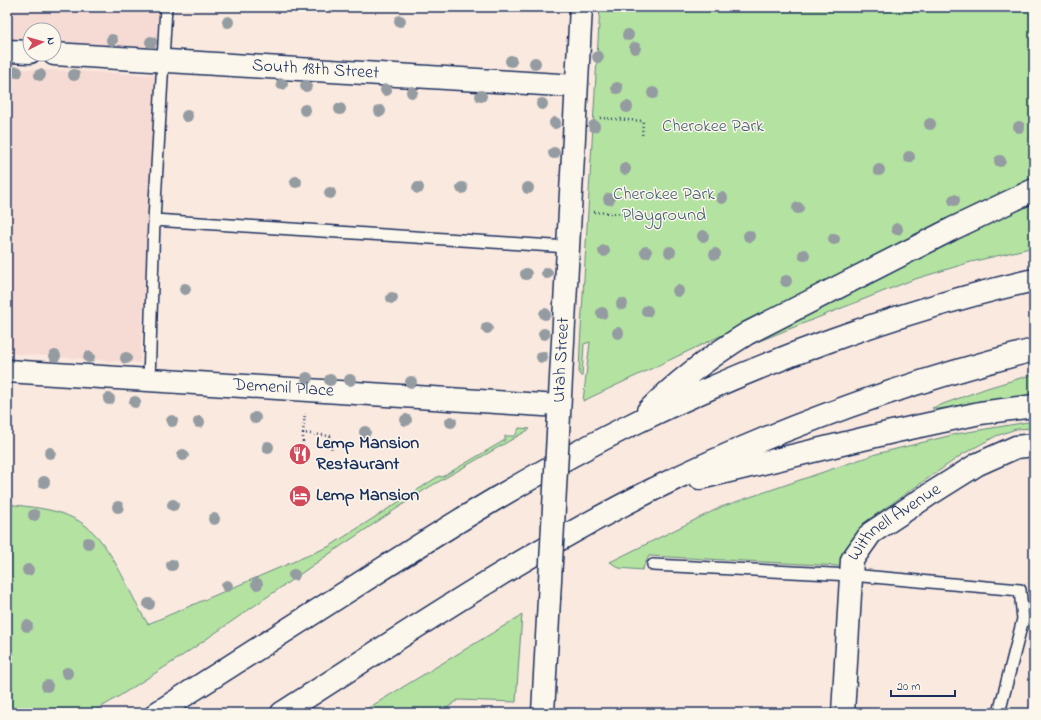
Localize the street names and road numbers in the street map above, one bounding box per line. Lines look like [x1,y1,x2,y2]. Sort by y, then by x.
street label: South 18th Street [251,53,380,87]
street label: Utah Street [547,317,577,404]
street label: Demenil Place [231,372,336,405]
street label: Withnell Avenue [842,477,947,567]

